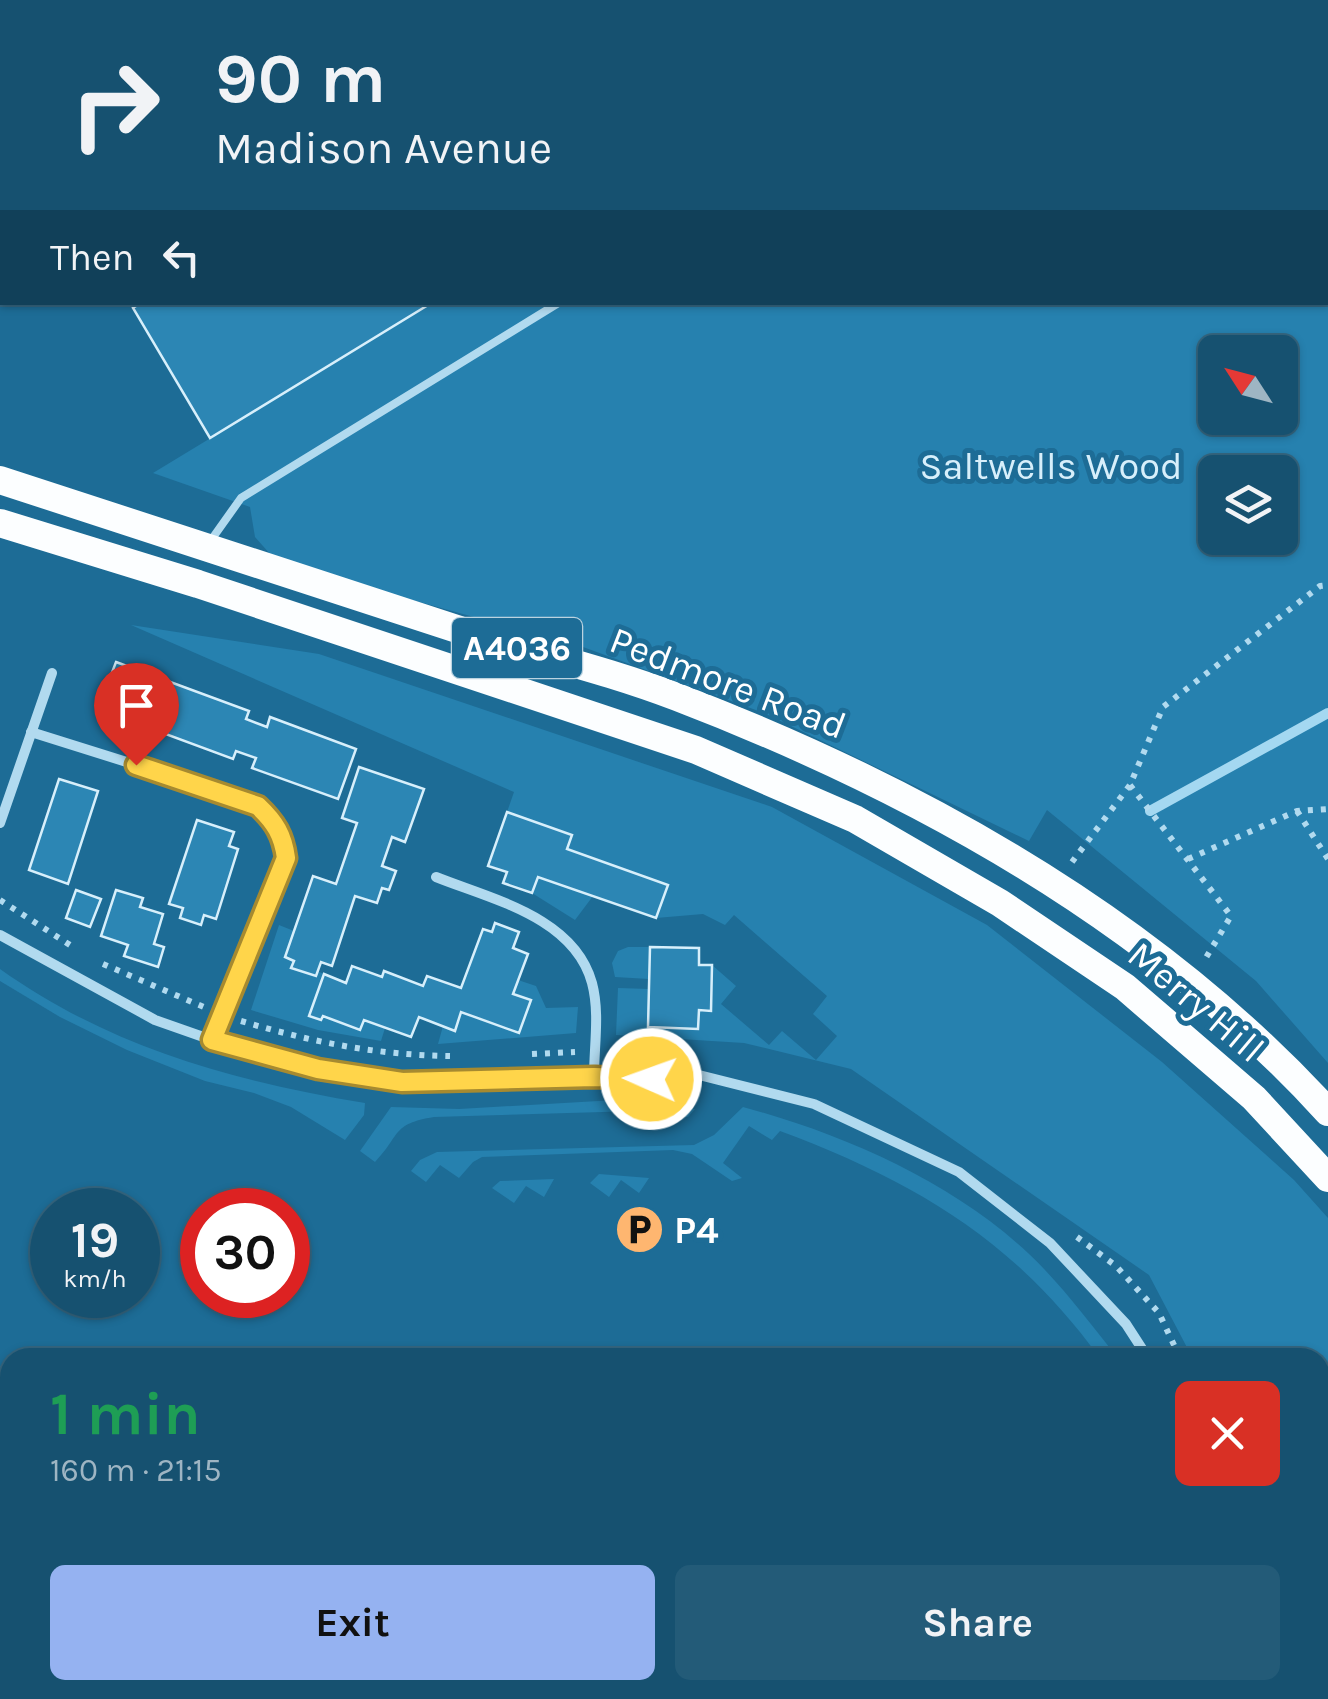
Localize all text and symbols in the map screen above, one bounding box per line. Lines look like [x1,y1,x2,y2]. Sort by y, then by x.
text: 90 m [215,38,386,120]
icon: right [50,40,180,170]
text: Madison Avenue [215,122,552,174]
icon: left [154,230,209,285]
text: Then [50,235,134,280]
north arrow [1198,335,1298,435]
map controls [1198,335,1298,555]
park label: Saltwells Wood [920,444,1182,489]
button: layers [1198,455,1298,555]
street label: Pedmore Road [604,617,852,749]
road number: A4036 [452,618,582,678]
pin [94,663,179,766]
icon: arrive [109,678,164,733]
street label: Merry Hill [1119,932,1273,1072]
position arrow [599,1027,703,1131]
speed limit sign: 30 [180,1188,310,1318]
parking icon: P4 [613,1204,665,1256]
place label: P4 [674,1208,719,1253]
text: 19 [71,1211,119,1270]
text: km/h [63,1264,127,1293]
text: 1 min [50,1379,201,1449]
button: close [1175,1381,1280,1486]
text: 160 m · 21:15 [50,1452,221,1489]
button: Exit [50,1565,655,1680]
button: Share [675,1565,1280,1680]

